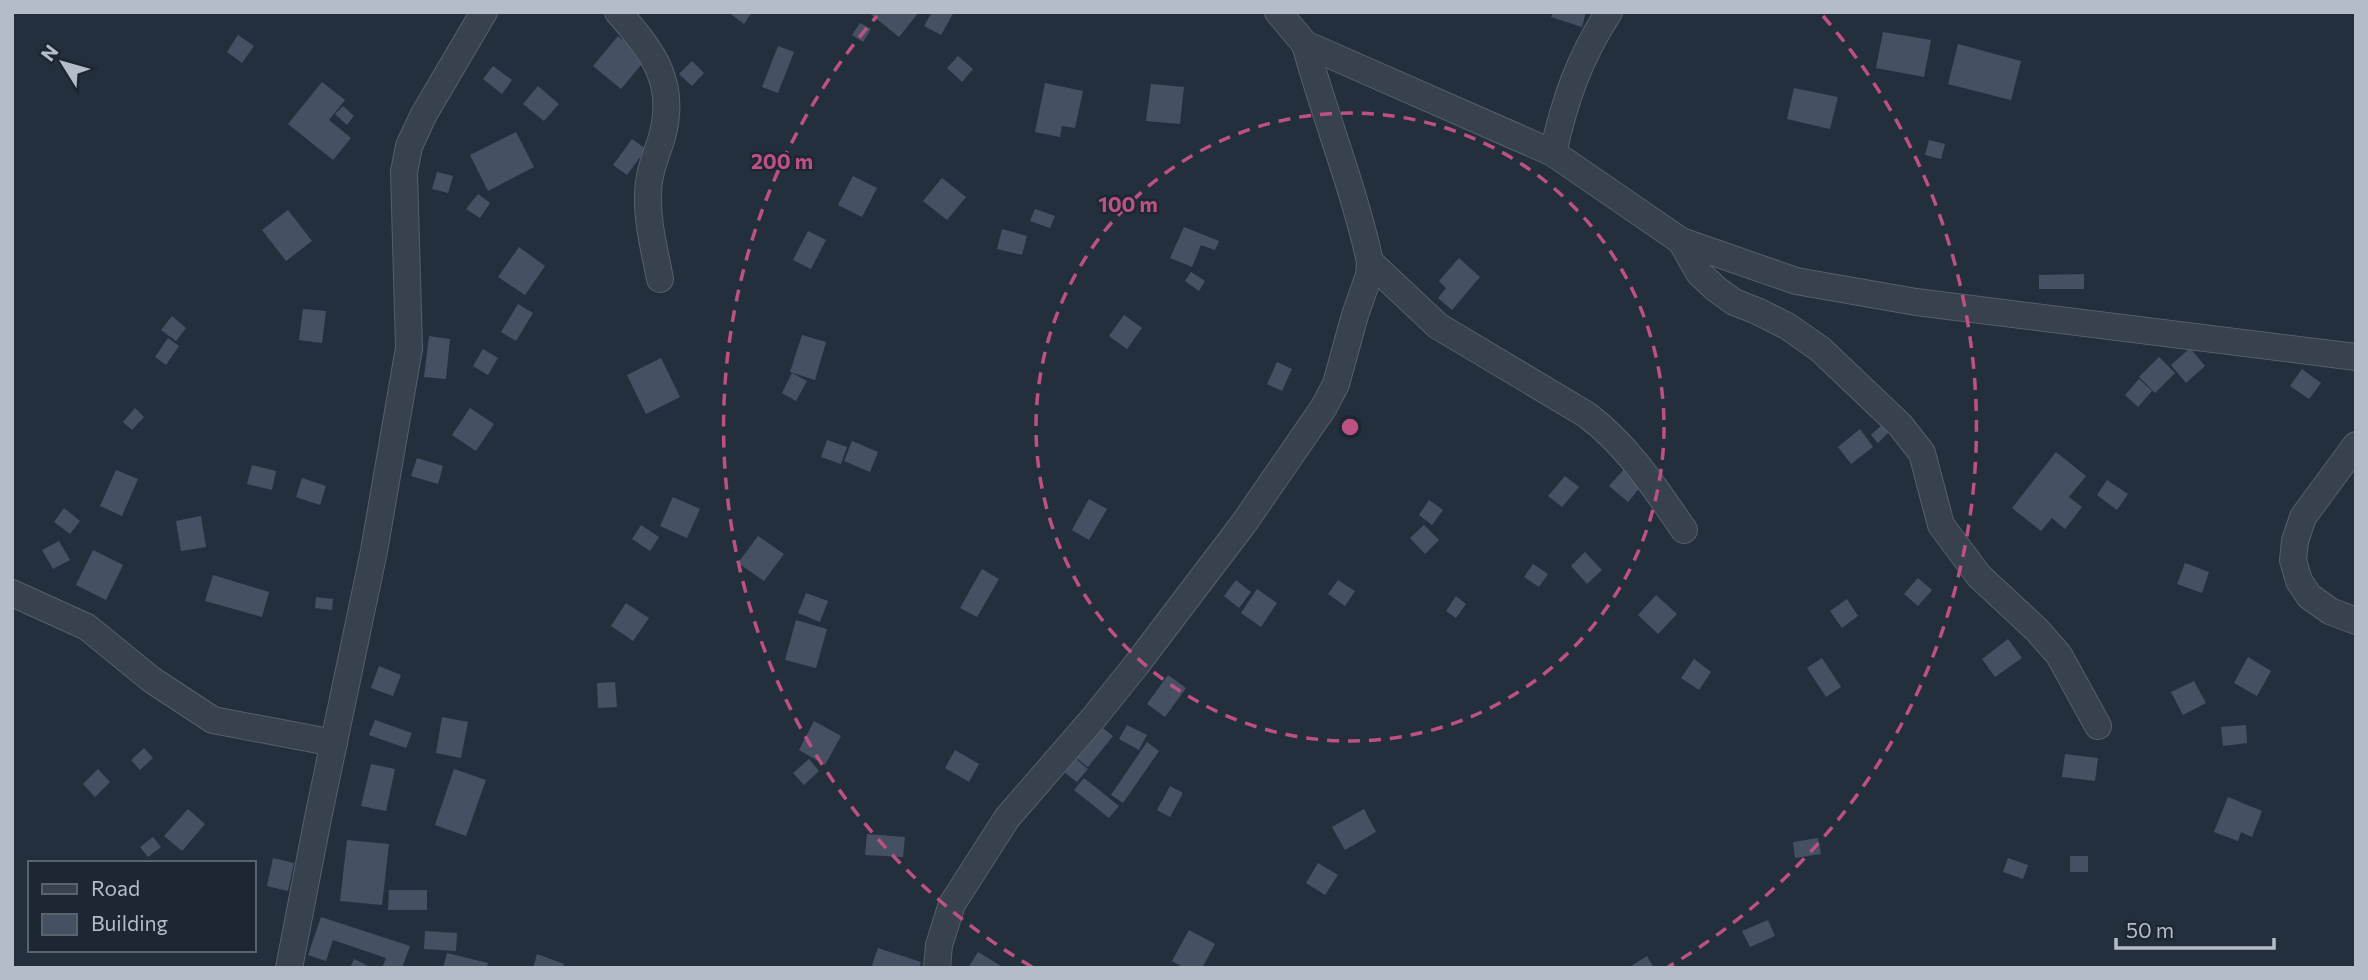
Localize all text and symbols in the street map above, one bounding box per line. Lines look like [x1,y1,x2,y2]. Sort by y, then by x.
north arrow [28,28,98,98]
text: N [36,40,63,65]
text: 200 m [751,148,813,173]
text: 100 m [1098,191,1158,216]
centre of rings [1338,415,1362,439]
legend [28,861,256,952]
text: Road [91,875,140,900]
scale bar [2116,906,2274,950]
text: Building [91,910,168,935]
text: 50 m [2126,917,2174,942]

